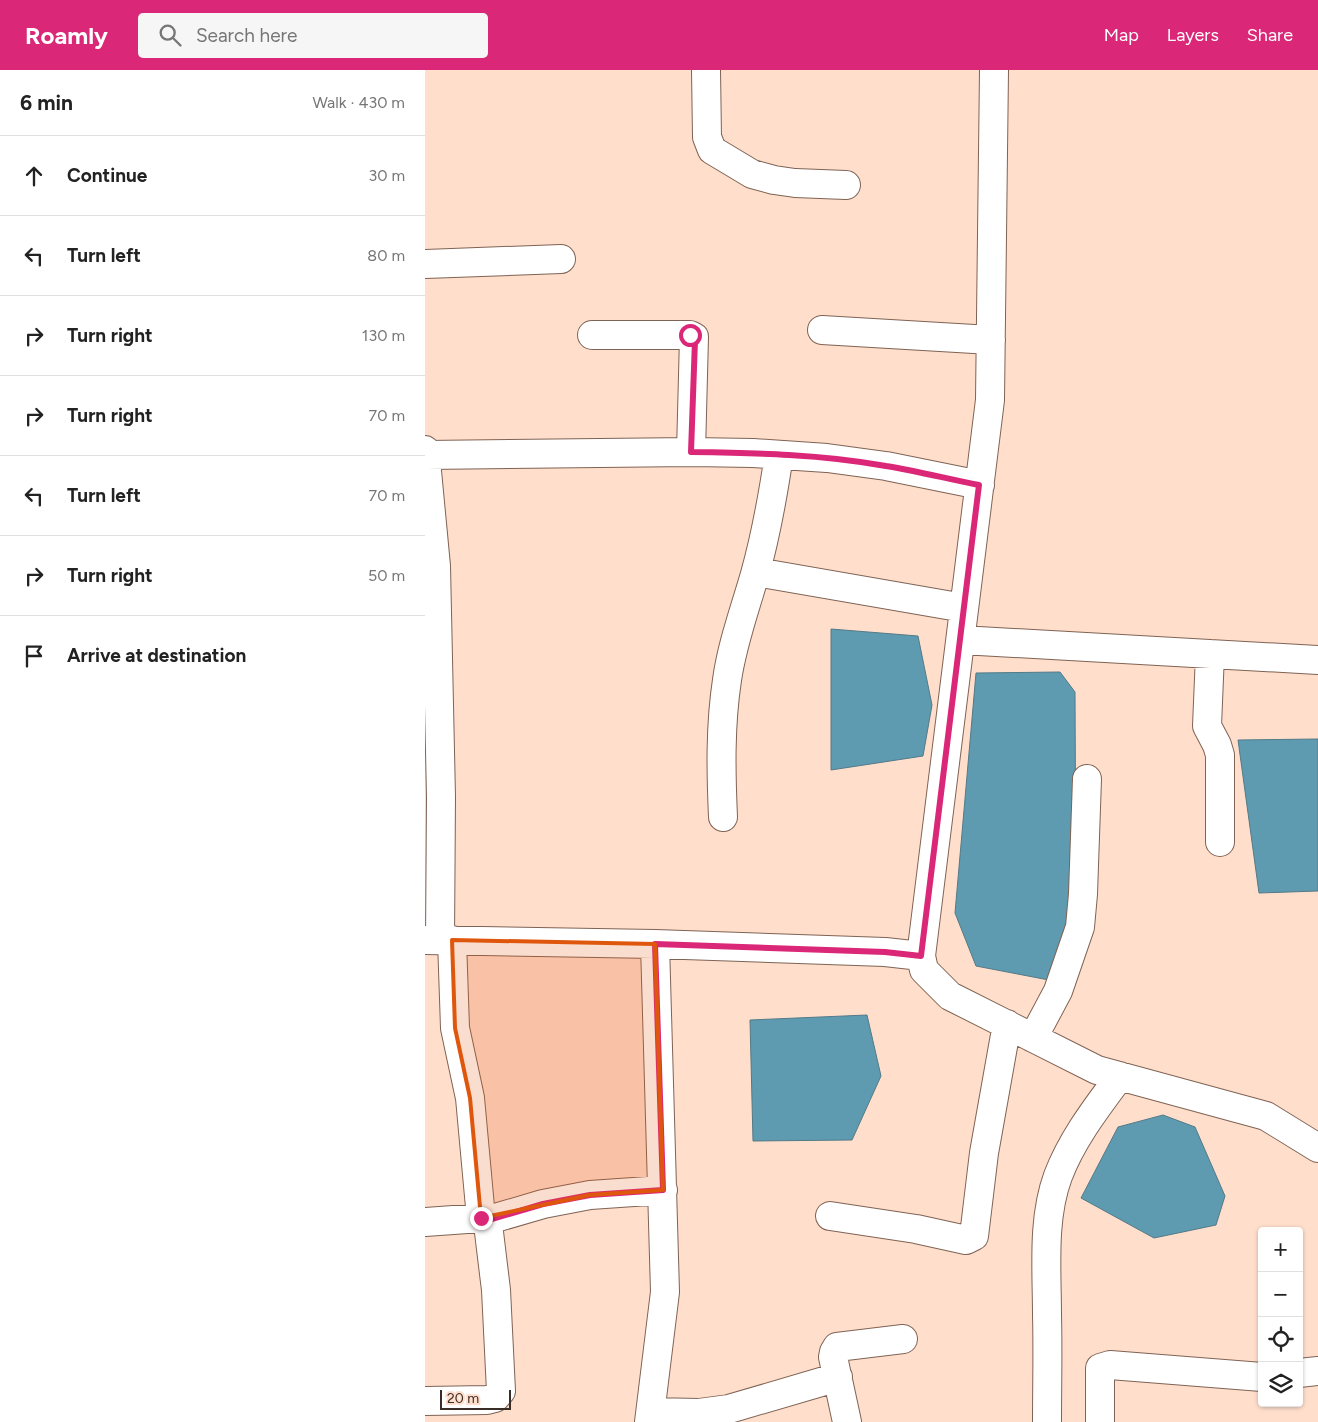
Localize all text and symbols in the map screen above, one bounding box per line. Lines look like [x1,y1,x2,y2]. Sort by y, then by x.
search box [138,13,488,58]
text: Roamly [25,21,108,50]
icon: search [156,21,184,49]
text: Search here [196,24,297,47]
text: Map [1104,24,1139,46]
text: Layers [1167,24,1219,46]
text: Share [1247,24,1293,46]
text: 6 min [20,90,73,115]
text: Walk · 430 m [312,93,405,112]
icon: ahead [20,162,48,190]
text: Continue [67,164,147,187]
text: 30 m [368,166,405,185]
icon: left [20,242,48,270]
text: Turn left [67,244,141,267]
text: 80 m [367,246,405,265]
icon: right [20,322,48,350]
text: Turn right [67,324,153,347]
route start [679,324,702,347]
text: 130 m [362,326,405,345]
icon: right [20,402,48,430]
text: Turn right [67,404,153,427]
text: 70 m [369,406,405,425]
icon: left [20,482,48,510]
text: Turn left [67,484,141,507]
text: 70 m [369,486,405,505]
icon: right [20,562,48,590]
text: Turn right [67,564,153,587]
text: 50 m [368,566,405,585]
icon: arrive [20,642,48,670]
text: Arrive at destination [67,644,246,667]
route end [470,1207,493,1230]
map controls [1258,1227,1303,1407]
button: + [1258,1227,1303,1272]
button: − [1258,1272,1303,1317]
button: locate [1258,1317,1303,1362]
button: layers [1258,1362,1303,1407]
scale bar [440,1387,511,1410]
text: 20 m [447,1390,479,1407]

